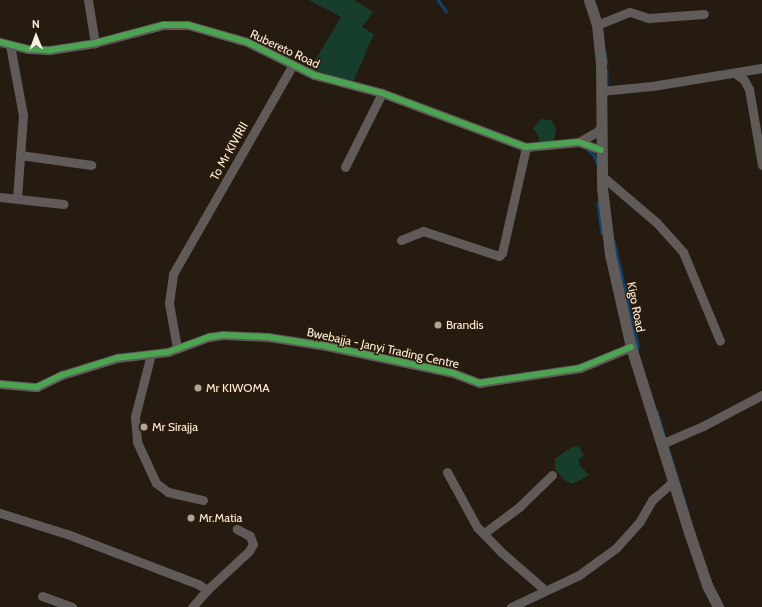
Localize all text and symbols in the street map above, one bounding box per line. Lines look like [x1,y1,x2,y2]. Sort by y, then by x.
north arrow [16,16,56,56]
text: N [32,17,40,31]
street label: Rubereto Road [248,27,322,71]
street label: To Mr KIVIRII [207,119,251,183]
street label: Kigo Road [624,281,648,333]
place label: Brandis [446,318,483,332]
marker: Brandis [433,320,443,330]
street label: Bwebajja - Janyi Trading Centre [306,325,460,371]
place label: Mr KIWOMA [206,381,270,395]
marker: Mr KIWOMA [193,383,203,393]
place label: Mr Sirajja [152,420,198,434]
marker: Mr Sirajja [139,422,149,432]
place label: Mr.Matia [199,511,242,525]
marker: Mr.Matia [186,513,196,523]

